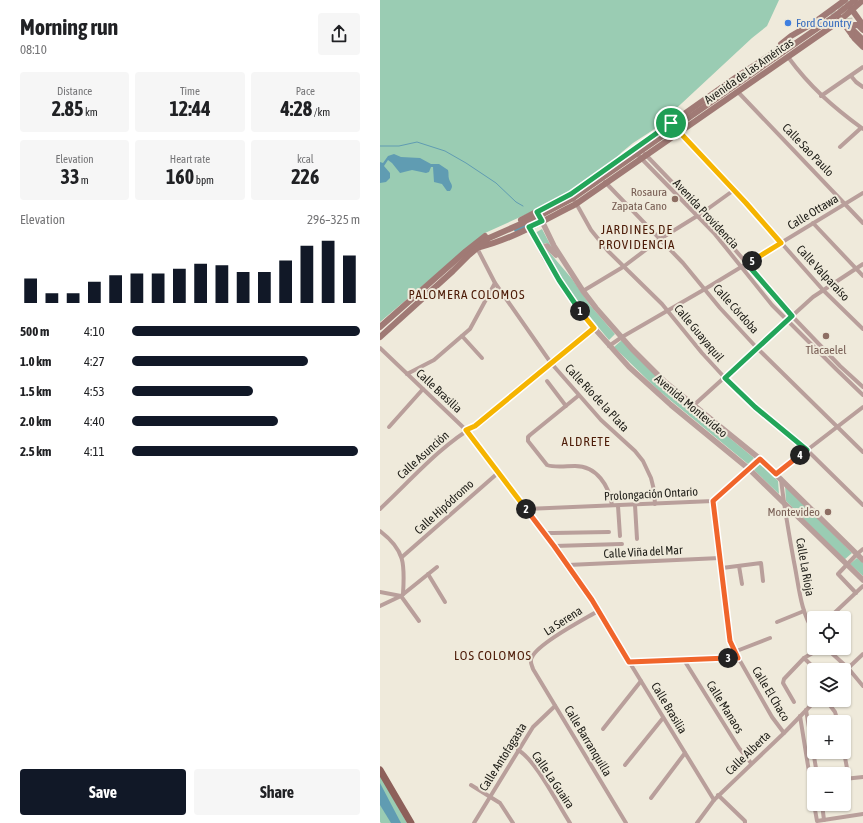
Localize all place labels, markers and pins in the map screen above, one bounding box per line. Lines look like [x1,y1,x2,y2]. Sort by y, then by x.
place label: Ford Country [796,16,852,30]
marker: Ford Country [783,18,793,28]
pin [654,106,688,140]
place label: Rosaura Zapata Cano [612,185,667,213]
marker: Rosaura Zapata Cano [670,194,680,204]
pin: 5 [742,251,762,271]
pin: 1 [570,301,590,321]
marker: Tlacaelel [821,331,831,341]
place label: Tlacaelel [806,343,847,357]
pin: 4 [790,445,810,465]
pin: 2 [516,499,536,519]
place label: Montevideo [767,505,820,519]
marker: Montevideo [823,507,833,517]
pin: 3 [718,648,738,668]

